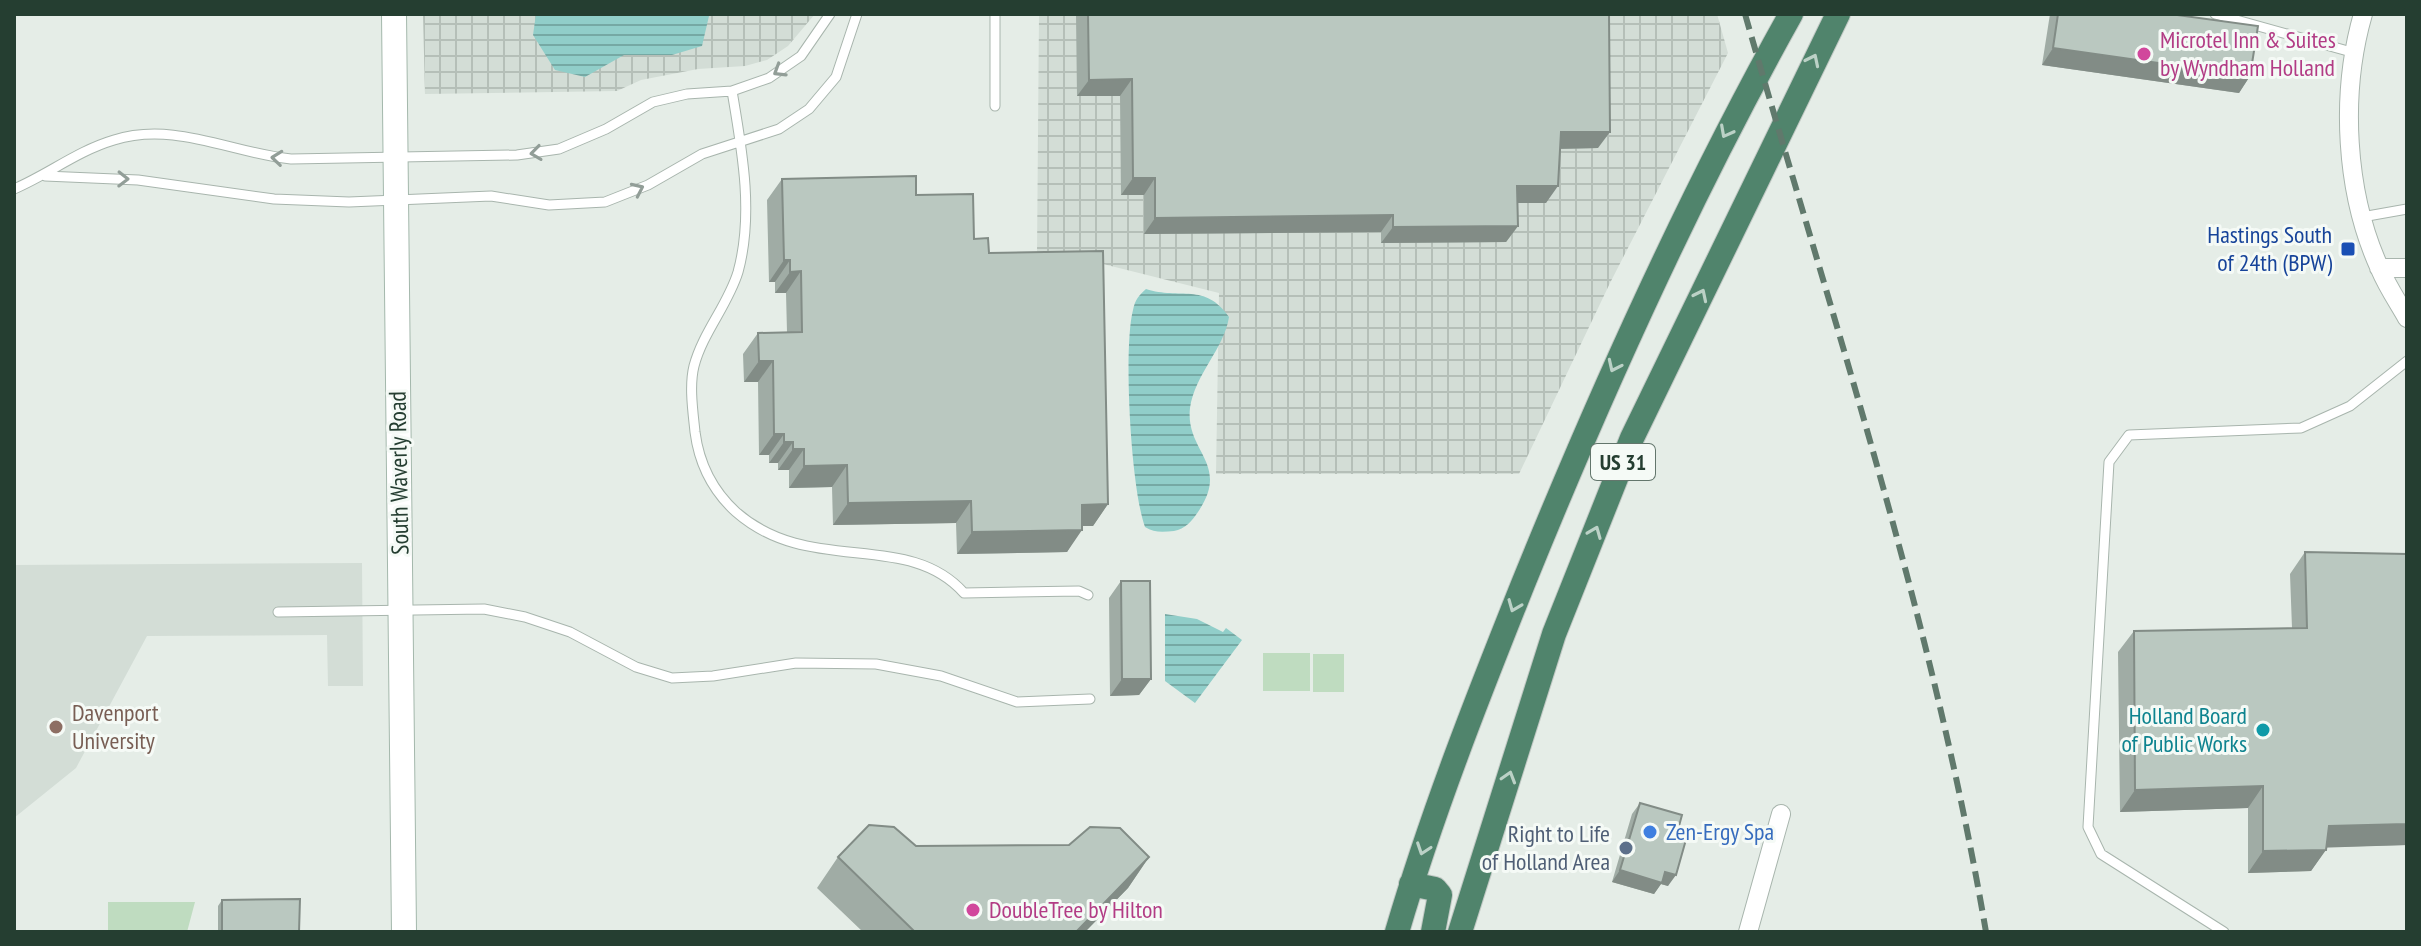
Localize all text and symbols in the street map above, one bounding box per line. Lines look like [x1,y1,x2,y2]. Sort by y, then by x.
place label: Microtel Inn & Suites by Wyndham Holland [2160,24,2336,83]
marker: Microtel Inn & Suites by Wyndham Holland [2135,45,2153,63]
one-way arrow [1803,54,1819,69]
one-way arrow [773,62,788,77]
one-way arrow [1721,123,1736,138]
one-way arrow [529,144,543,161]
one-way arrow [270,149,283,166]
one-way arrow [117,171,130,188]
one-way arrow [630,183,645,199]
place label: Hastings South of 24th (BPW) [2207,219,2332,278]
marker: Hastings South of 24th (BPW) [2339,240,2357,258]
one-way arrow [1691,289,1707,303]
one-way arrow [1608,358,1624,372]
street label: South Waverly Road [382,391,415,555]
road number: US 31 [1591,444,1655,480]
one-way arrow [1585,526,1601,540]
one-way arrow [1508,598,1524,612]
place label: Davenport University [72,697,159,756]
place label: Holland Board of Public Works [2121,700,2247,759]
marker: Davenport University [47,718,65,736]
marker: Holland Board of Public Works [2254,721,2272,739]
one-way arrow [1500,771,1516,785]
place label: Zen-Ergy Spa [1666,816,1774,847]
place label: Right to Life of Holland Area [1482,818,1610,877]
marker: Zen-Ergy Spa [1641,823,1659,841]
marker: Right to Life of Holland Area [1617,839,1635,857]
one-way arrow [1416,842,1432,856]
place label: DoubleTree by Hilton [989,894,1163,925]
marker: DoubleTree by Hilton [964,901,982,919]

